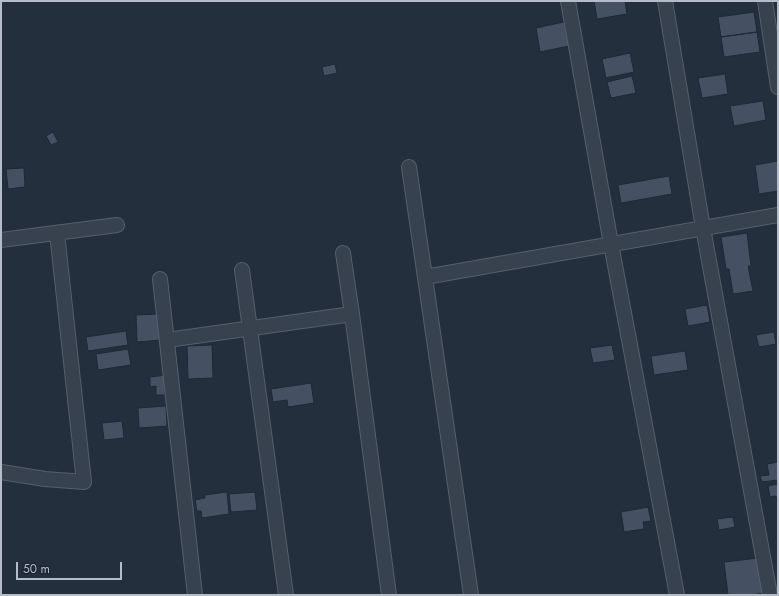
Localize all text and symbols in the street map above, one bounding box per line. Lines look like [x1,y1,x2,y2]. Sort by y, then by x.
scale bar [18,554,124,580]
text: 50 m [23,560,50,578]

